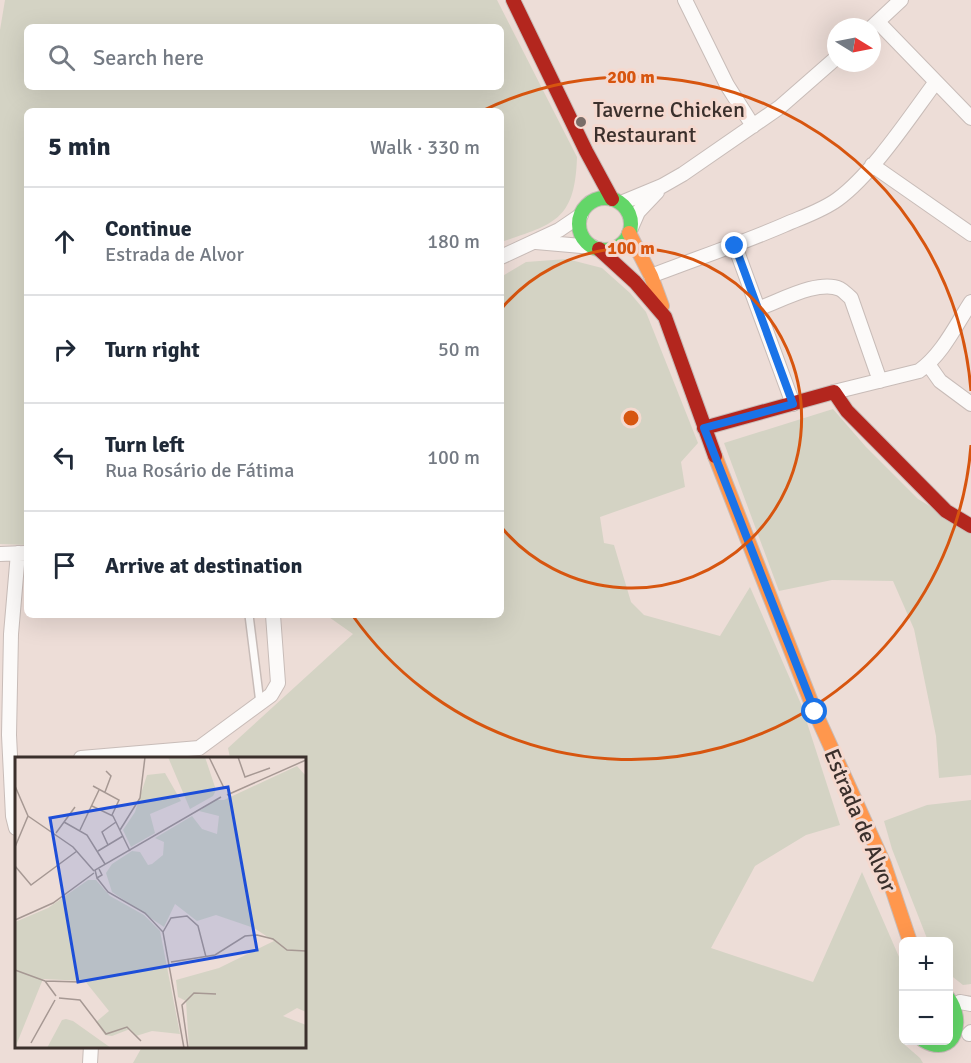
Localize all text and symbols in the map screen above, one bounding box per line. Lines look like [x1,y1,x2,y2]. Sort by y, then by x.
north arrow [827,18,881,72]
search box [24,24,504,90]
icon: search [45,41,78,74]
text: Search here [93,44,204,71]
text: 200 m [607,66,655,88]
place label: Taverne Chicken Restaurant [593,96,745,148]
marker: Taverne Chicken Restaurant [574,115,588,129]
text: 5 min [48,131,111,163]
text: Walk · 330 m [370,135,480,160]
text: Continue [105,215,192,242]
icon: ahead [48,225,81,258]
text: 180 m [427,229,480,254]
route end [721,232,747,258]
text: 100 m [607,237,655,259]
text: Estrada de Alvor [105,242,244,267]
icon: right [48,333,81,366]
text: Turn right [105,336,200,363]
text: 50 m [438,337,480,362]
centre of rings [621,408,641,428]
text: Turn left [105,431,185,458]
icon: left [48,441,81,474]
text: 100 m [427,445,480,470]
text: Rua Rosário de Fátima [105,458,294,483]
icon: arrive [48,549,81,582]
text: Arrive at destination [105,552,302,579]
route start [801,698,827,724]
street label: Estrada de Alvor [818,745,903,896]
inset map [15,757,306,1048]
map controls [899,937,953,1045]
button: + [899,937,953,991]
button: − [899,991,953,1045]

